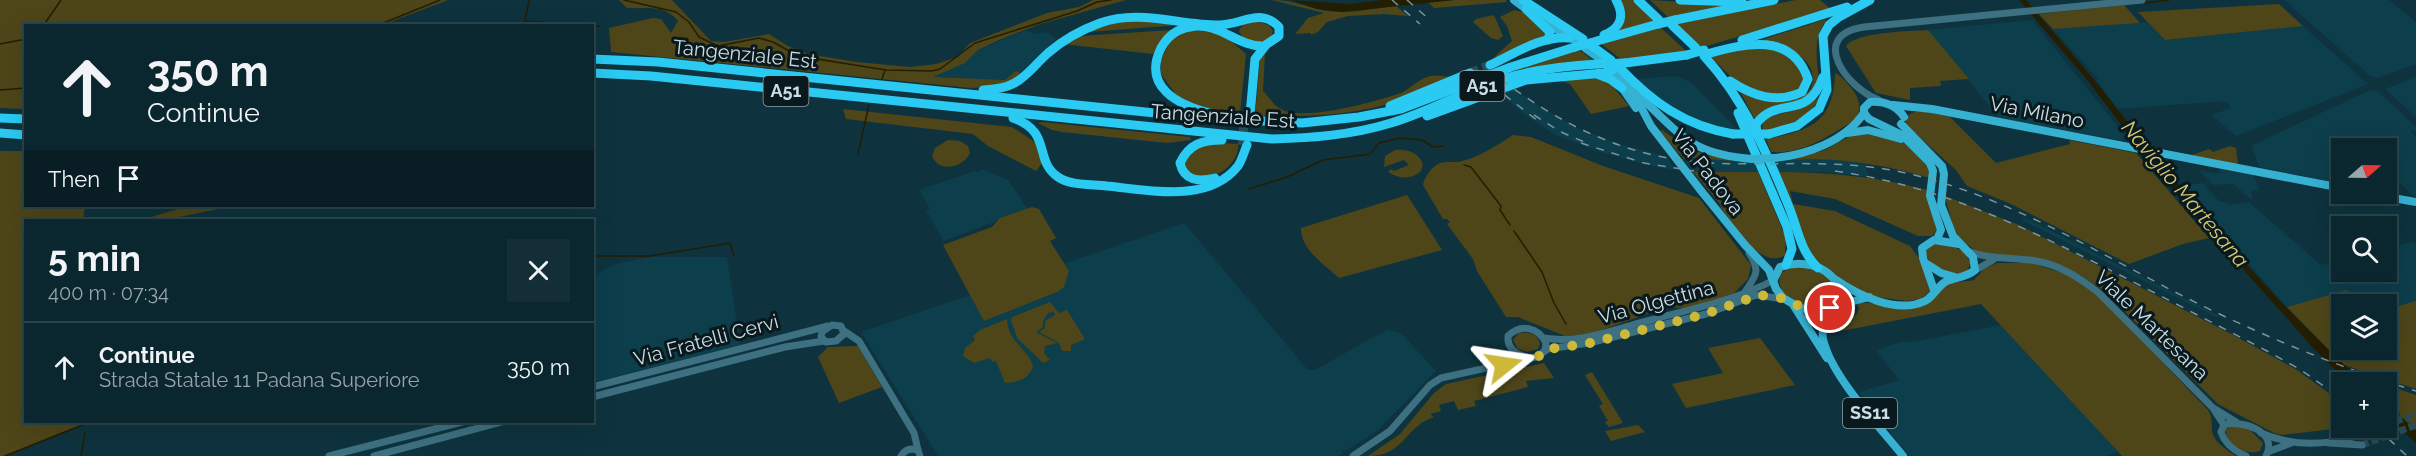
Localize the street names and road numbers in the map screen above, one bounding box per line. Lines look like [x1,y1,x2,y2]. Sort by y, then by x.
street label: Tangenziale Est [672,35,818,74]
road number: A51 [1460,71,1504,101]
road number: A51 [764,76,808,106]
street label: Via Milano [1988,91,2086,133]
street label: Tangenziale Est [1150,99,1296,133]
street label: Via Padova [1667,124,1749,220]
street label: Viale Martesana [2090,265,2214,385]
street label: Via Olgettina [1596,275,1716,329]
street label: Via Fratelli Cervi [631,309,781,371]
road number: SS11 [1843,398,1897,428]

